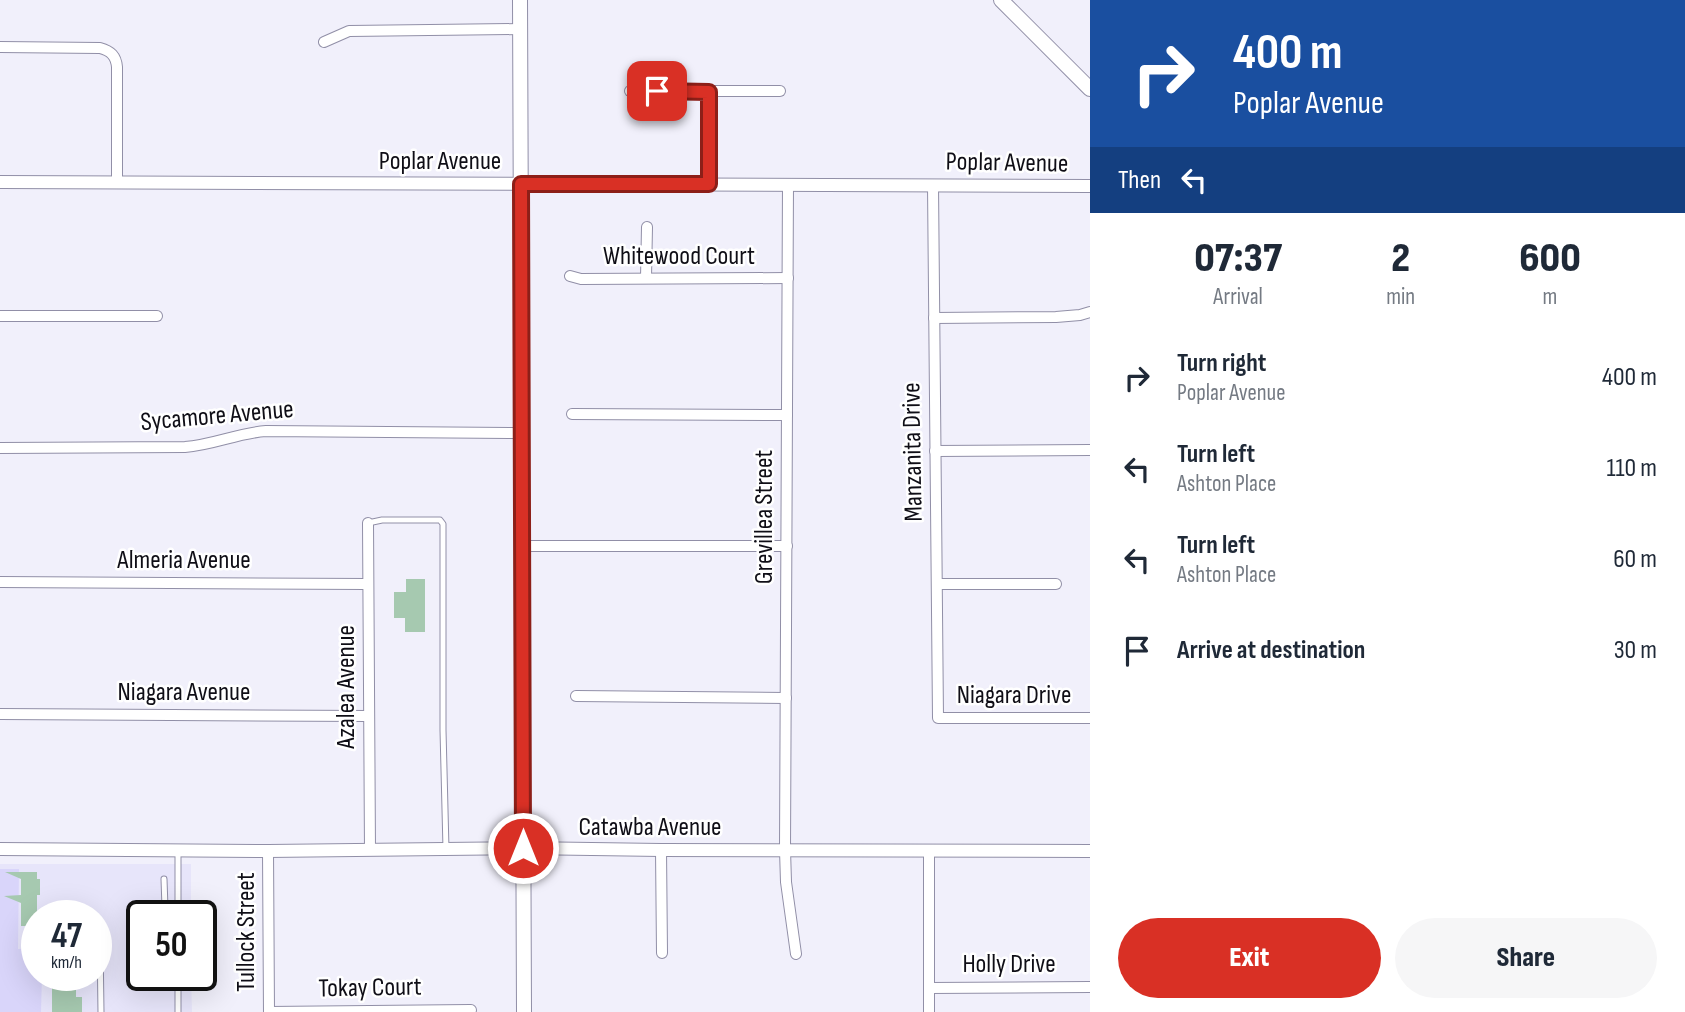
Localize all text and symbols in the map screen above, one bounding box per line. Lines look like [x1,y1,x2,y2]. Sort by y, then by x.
text: 400 m [1233,24,1343,83]
icon: right [1118,28,1209,119]
pin [627,61,687,121]
icon: arrive [638,72,676,110]
text: Poplar Avenue [1233,84,1384,123]
street label: Poplar Avenue [379,146,501,177]
street label: Poplar Avenue [945,146,1069,180]
icon: left [1175,161,1213,199]
text: Then [1118,165,1161,196]
text: 07:37 [1194,233,1282,284]
text: 2 [1391,233,1410,284]
text: 600 [1519,233,1581,284]
street label: Whitewood Court [603,241,755,272]
text: Arrival [1213,283,1263,311]
text: min [1386,283,1415,311]
text: m [1543,283,1557,311]
text: Turn right [1177,348,1266,379]
icon: right [1118,359,1156,397]
text: 400 m [1602,362,1657,393]
text: Poplar Avenue [1177,379,1285,407]
street label: Manzanita Drive [896,382,930,522]
street label: Sycamore Avenue [139,394,295,438]
text: Turn left [1177,439,1255,470]
street label: Grevillea Street [749,450,780,584]
icon: left [1118,450,1156,488]
text: 110 m [1606,453,1657,484]
text: Ashton Place [1177,470,1276,498]
text: Turn left [1177,530,1255,561]
icon: left [1118,541,1156,579]
text: 60 m [1613,544,1657,575]
street label: Almeria Avenue [116,545,251,576]
text: Ashton Place [1177,561,1276,589]
street label: Azalea Avenue [331,625,362,750]
icon: arrive [1118,632,1156,670]
text: Arrive at destination [1177,635,1365,666]
text: 30 m [1614,635,1657,666]
street label: Niagara Avenue [118,677,250,708]
street label: Niagara Drive [957,680,1071,711]
position arrow [486,811,560,885]
street label: Catawba Avenue [579,812,721,843]
street label: Tullock Street [231,872,262,992]
speed limit sign: 50 [126,900,217,991]
text: 47 [51,915,82,958]
button: Exit [1118,918,1381,998]
button: Share [1395,918,1657,998]
street label: Holly Drive [962,949,1056,980]
text: km/h [51,952,82,973]
street label: Tokay Court [318,972,422,1004]

